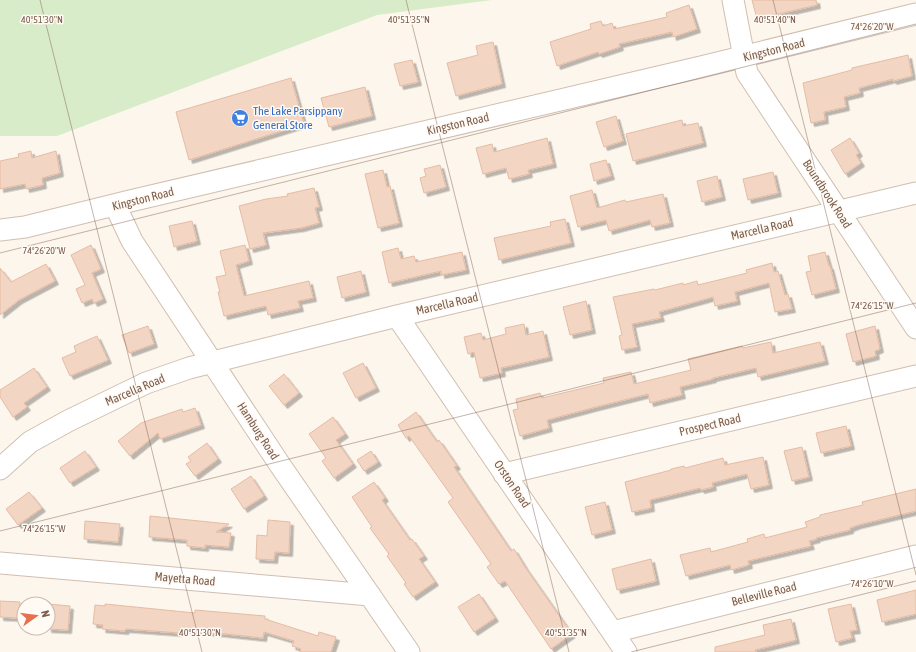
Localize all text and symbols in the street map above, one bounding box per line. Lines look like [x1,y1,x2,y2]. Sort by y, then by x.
text: 40°51'30"N [21,14,63,25]
text: 40°51'35"N [388,14,430,25]
text: 40°51'40"N [754,14,796,25]
text: 74°26'20"W [850,21,894,32]
street label: Kingston Road [742,36,806,64]
place label: The Lake Parsippany General Store [253,104,343,132]
supermarket icon: The Lake Parsippany General Store [230,108,250,128]
street label: Kingston Road [426,110,490,138]
street label: Boundbrook Road [800,157,854,231]
street label: Kingston Road [111,185,175,213]
street label: Marcella Road [729,215,795,243]
text: 74°26'20"W [22,245,66,256]
street label: Marcella Road [414,290,480,318]
text: 74°26'15"W [850,300,894,311]
street label: Marcella Road [103,371,167,409]
street label: Hamburg Road [234,400,282,462]
street label: Prospect Road [678,411,742,439]
street label: Orston Road [491,458,533,510]
text: 74°26'15"W [22,523,66,534]
street label: Mayetta Road [154,569,216,589]
text: 74°26'10"W [850,578,894,589]
street label: Belleville Road [730,579,798,609]
north arrow [16,596,56,636]
text: N [39,609,52,618]
text: 40°51'30"N [179,627,221,638]
text: 40°51'35"N [545,627,587,638]

